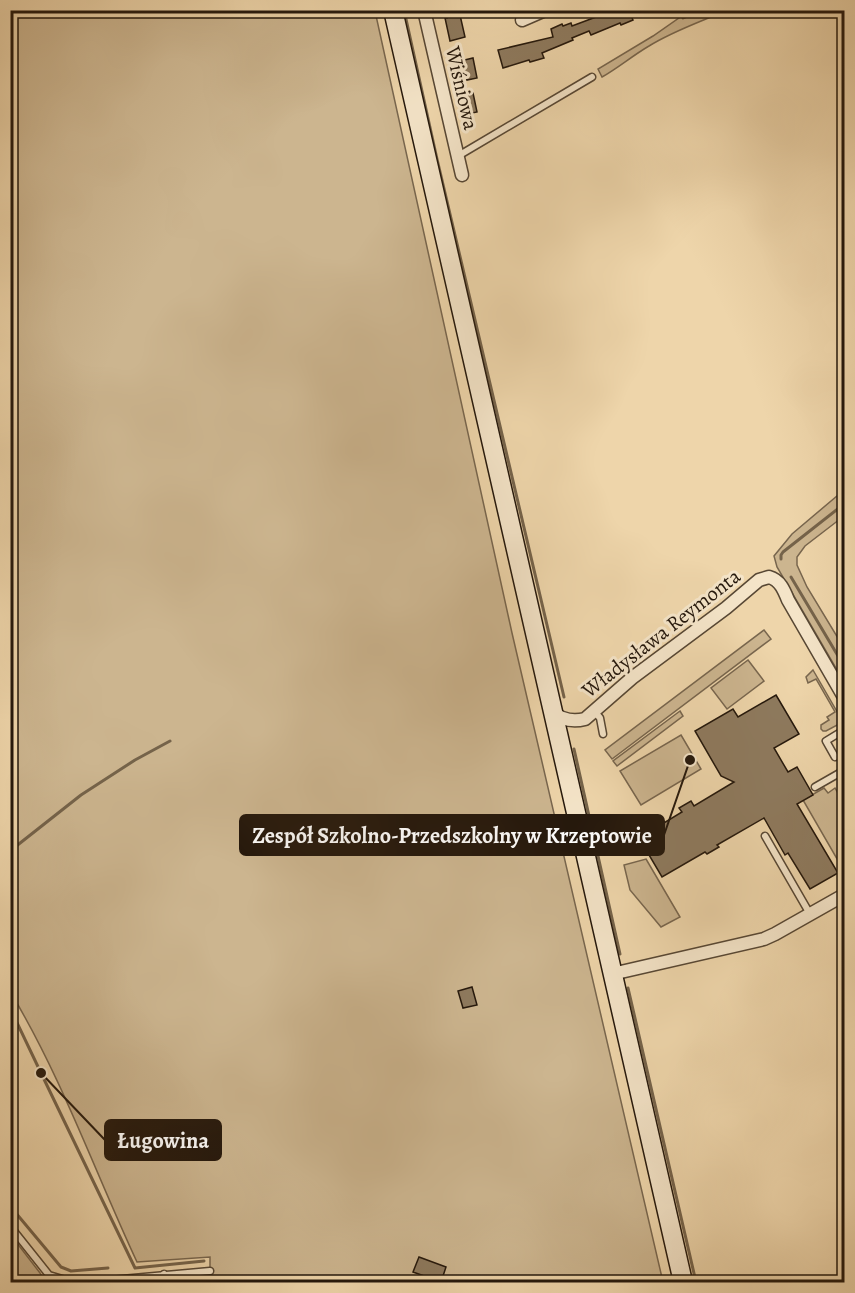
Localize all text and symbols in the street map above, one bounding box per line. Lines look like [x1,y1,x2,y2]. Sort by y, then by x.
street label: Wiśniowa [439,43,485,133]
street label: Władysława Reymonta [575,562,746,705]
callout: Zespół Szkolno-Przedszkolny w Krzeptowie [240,815,664,855]
text: Zespół Szkolno-Przedszkolny w Krzeptowie [252,821,652,851]
callout: Ługowina [105,1120,221,1160]
text: Ługowina [117,1126,209,1156]

